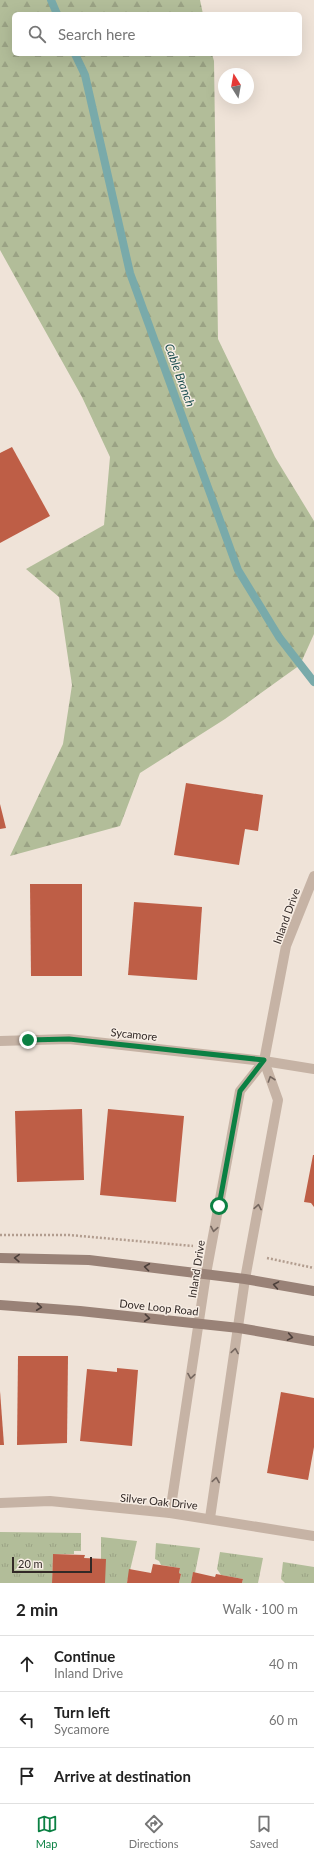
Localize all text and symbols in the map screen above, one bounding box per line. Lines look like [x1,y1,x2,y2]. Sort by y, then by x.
search box [12,12,302,56]
icon: search [26,23,48,45]
text: Search here [58,25,135,43]
north arrow [218,68,254,104]
water label: Cable Branch [162,341,198,409]
street label: Inland Drive [270,886,302,946]
street label: Sycamore [110,1025,158,1043]
route end [19,1031,37,1049]
one-way arrow [267,1076,275,1083]
route start [210,1197,228,1215]
one-way arrow [253,1203,262,1210]
one-way arrow [211,1225,219,1232]
street label: Inland Drive [185,1239,207,1299]
one-way arrow [14,1254,20,1262]
one-way arrow [144,1263,150,1272]
one-way arrow [272,1281,279,1289]
street label: Dove Loop Road [119,1296,199,1318]
one-way arrow [36,1302,42,1311]
one-way arrow [144,1313,150,1322]
one-way arrow [287,1332,293,1340]
one-way arrow [230,1348,239,1355]
one-way arrow [187,1373,196,1379]
one-way arrow [211,1477,219,1483]
street label: Silver Oak Drive [120,1490,199,1512]
scale bar [12,1555,92,1574]
text: 20 m [18,1557,43,1570]
text: 2 min [16,1599,58,1620]
text: Walk · 100 m [222,1601,298,1617]
text: Continue [54,1647,115,1665]
icon: ahead [16,1653,38,1675]
text: 40 m [269,1656,298,1672]
text: Inland Drive [54,1665,123,1681]
text: Turn left [54,1703,110,1721]
icon: left [16,1709,38,1731]
text: 60 m [269,1712,298,1728]
text: Sycamore [54,1721,109,1737]
icon: arrive [16,1765,38,1787]
text: Arrive at destination [54,1767,191,1785]
tab: Map [36,1813,58,1850]
tab: Directions [129,1813,178,1850]
tab: Saved [250,1813,278,1850]

